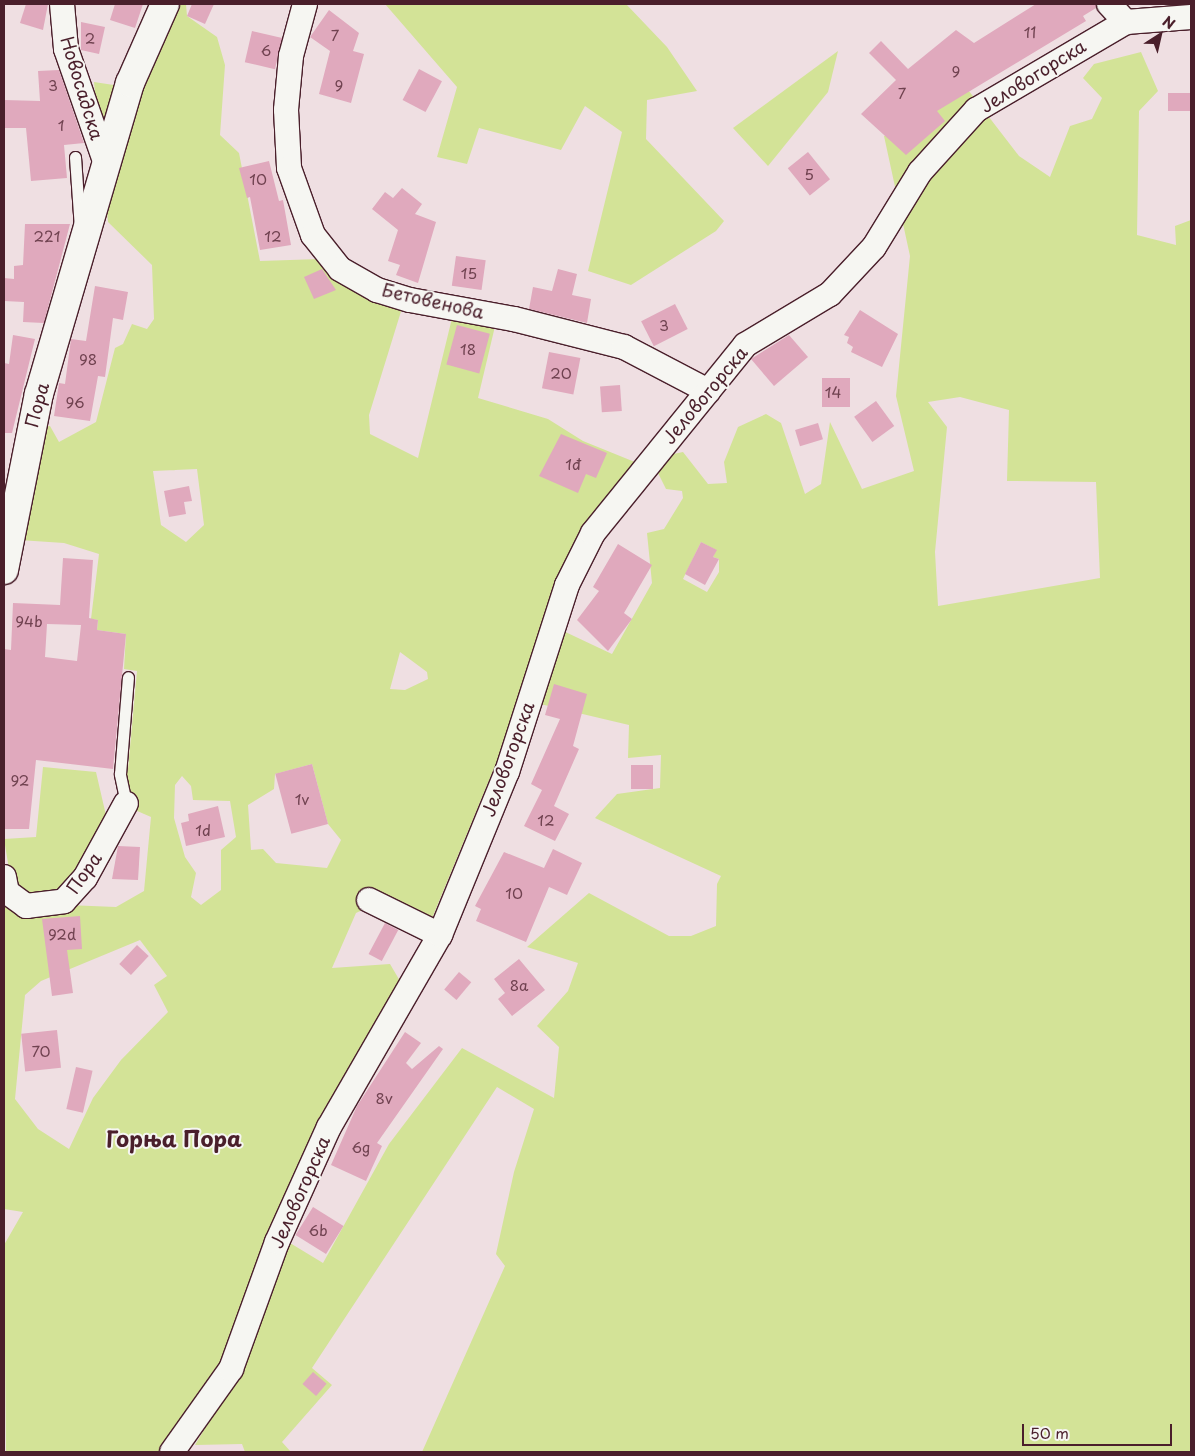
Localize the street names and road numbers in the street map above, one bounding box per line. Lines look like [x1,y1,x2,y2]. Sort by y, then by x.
street label: Новосадска [56,34,108,142]
street label: Јеловогорска [976,35,1090,117]
street label: Бетовенова [380,279,486,323]
street label: Јеловогорска [658,342,752,448]
street label: Пора [21,380,53,430]
street label: Јеловогорска [477,699,539,819]
street label: Пора [62,848,106,898]
street label: Јеловогорска [266,1133,334,1251]

